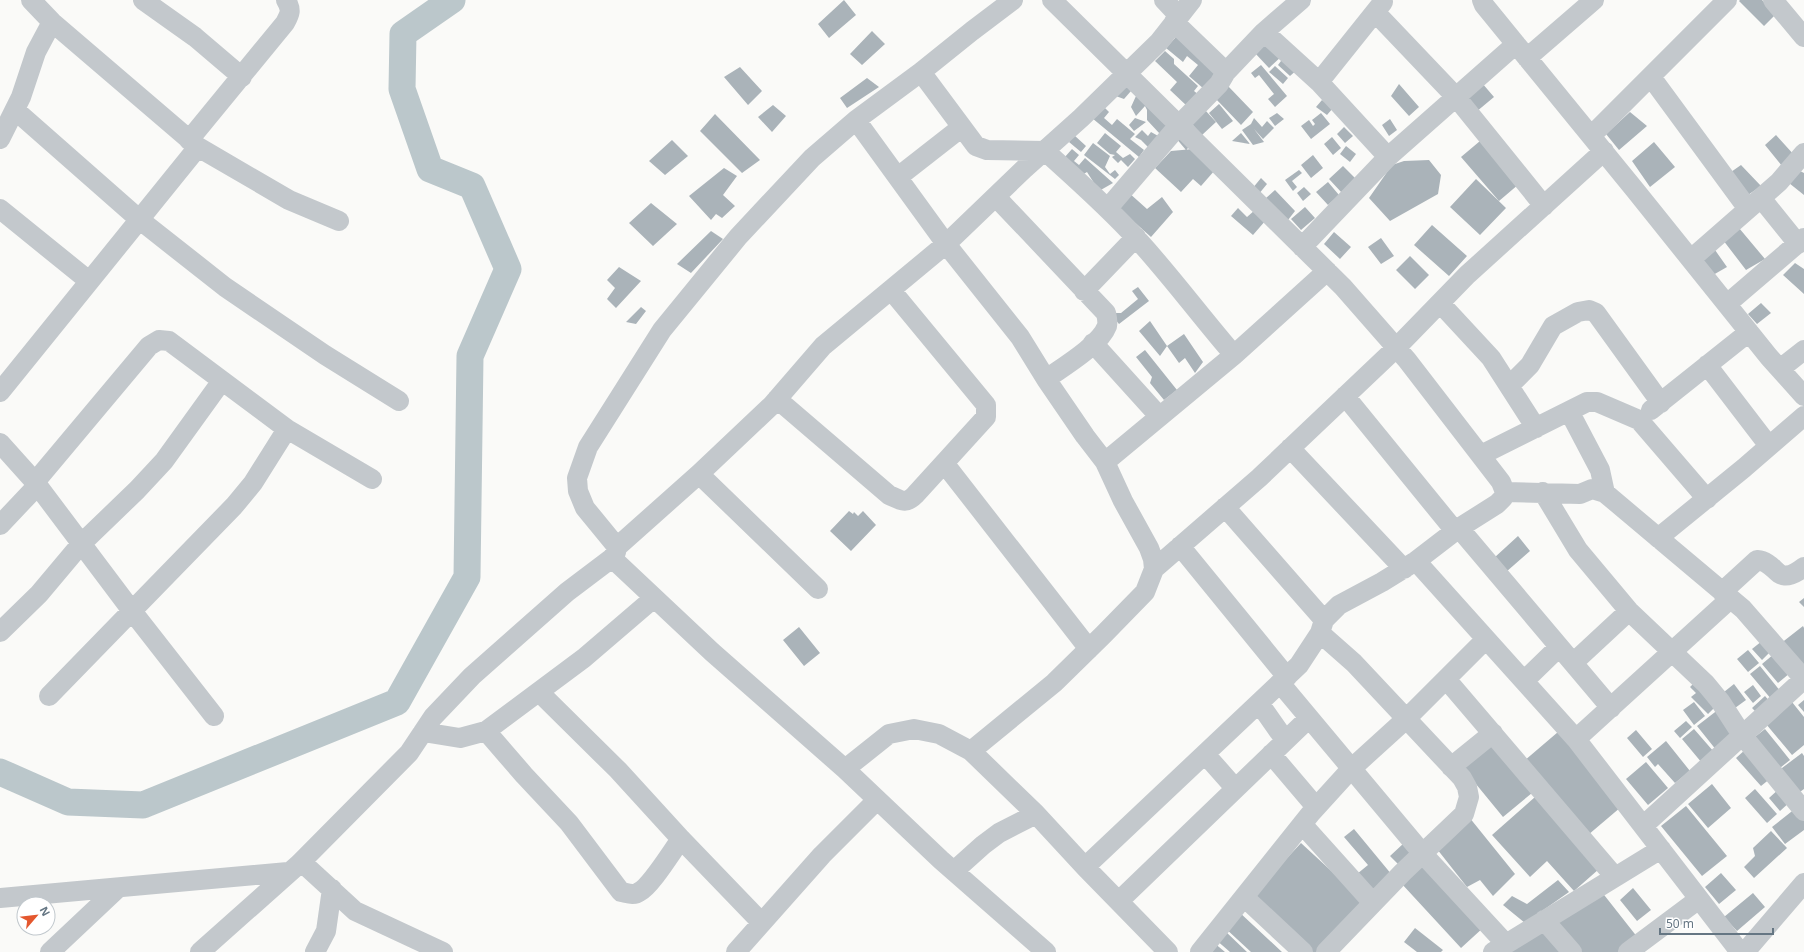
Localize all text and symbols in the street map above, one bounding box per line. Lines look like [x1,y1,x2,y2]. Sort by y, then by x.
north arrow [16,896,56,936]
text: N [37,904,54,919]
scale bar [1660,910,1773,936]
text: 50 m [1666,915,1694,932]

